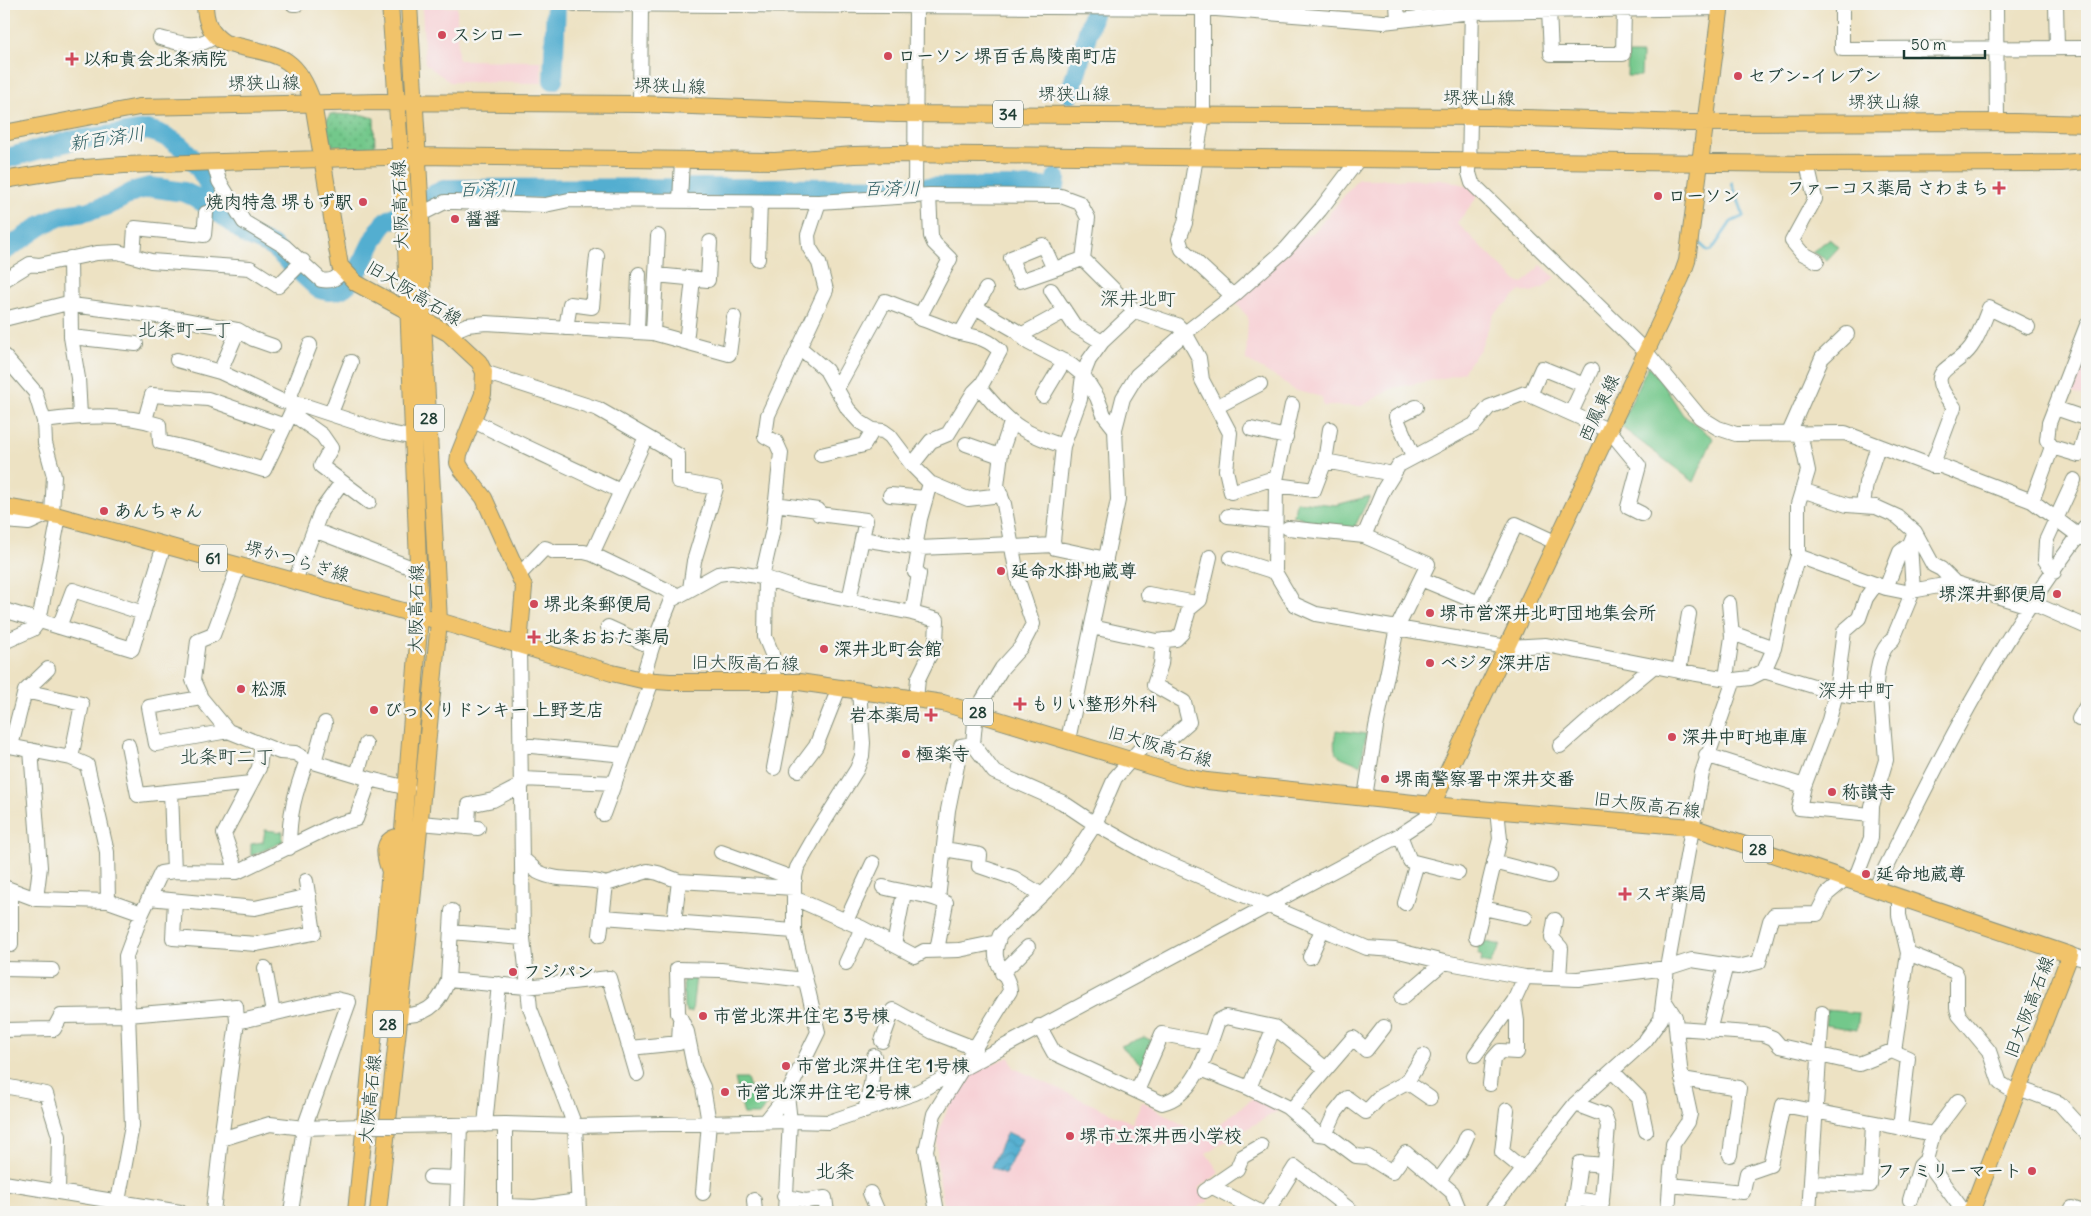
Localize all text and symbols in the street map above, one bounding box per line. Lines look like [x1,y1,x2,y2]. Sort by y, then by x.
place label: スシロー [452,23,524,46]
scale bar [1904,28,1985,60]
marker: スシロー [436,29,448,41]
text: 50 m [1911,35,1946,54]
place label: ローソン 堺百舌鳥陵南町店 [898,44,1118,67]
place label: 以和貴会北条病院 [83,47,227,70]
marker: ローソン 堺百舌鳥陵南町店 [882,50,894,62]
marker: 以和貴会北条病院 [65,52,79,66]
place label: セブン-イレブン [1748,64,1882,87]
street label: 堺狭山線 [228,70,300,95]
marker: セブン-イレブン [1732,70,1744,82]
street label: 堺狭山線 [634,73,706,98]
street label: 堺狭山線 [1038,82,1110,105]
street label: 堺狭山線 [1443,85,1515,110]
street label: 堺狭山線 [1848,90,1920,113]
road number: 34 [993,100,1023,128]
water label: 新百済川 [68,121,146,155]
street label: 大阪高石線 [386,160,413,250]
water label: 百済川 [863,176,921,200]
place label: ファーコス薬局 さわまち [1787,176,1989,199]
water label: 百済川 [458,177,516,201]
marker: ファーコス薬局 さわまち [1993,182,2005,194]
place label: ローソン [1668,184,1740,207]
place label: 焼肉特急 堺もず駅 [205,190,353,213]
marker: ローソン [1652,190,1664,202]
marker: 焼肉特急 堺もず駅 [357,196,369,208]
place label: 醤醤 [465,207,501,230]
marker: 醤醤 [449,213,461,225]
street label: 旧大阪高石線 [362,255,466,330]
district label: 深井北町 [1100,286,1176,310]
district label: 北条町一丁 [137,317,233,341]
street label: 西鳳東線 [1573,370,1624,445]
road number: 28 [414,404,444,432]
place label: あんちゃん [114,499,203,522]
marker: あんちゃん [98,505,110,517]
street label: 堺かつらぎ線 [242,535,352,586]
road number: 61 [199,544,227,572]
place label: 延命水掛地蔵尊 [1011,559,1137,582]
street label: 大阪高石線 [403,564,428,654]
marker: 延命水掛地蔵尊 [995,565,1007,577]
place label: 堺深井郵便局 [1939,582,2047,605]
marker: 堺深井郵便局 [2051,588,2063,600]
place label: 堺北条郵便局 [544,592,652,615]
marker: 堺北条郵便局 [528,598,540,610]
place label: 堺市営深井北町団地集会所 [1440,601,1656,624]
marker: 堺市営深井北町団地集会所 [1424,607,1436,619]
place label: 北条おおた薬局 [544,625,670,648]
marker: 北条おおた薬局 [528,631,540,643]
place label: 深井北町会館 [834,637,942,660]
marker: 深井北町会館 [818,643,830,655]
street label: 旧大阪高石線 [691,650,799,675]
place label: ベジタ 深井店 [1440,651,1552,674]
marker: ベジタ 深井店 [1424,657,1436,669]
place label: 松源 [251,677,287,700]
district label: 深井中町 [1818,678,1894,702]
marker: 松源 [235,683,247,695]
place label: もりい整形外科 [1031,692,1157,715]
marker: もりい整形外科 [1013,697,1027,711]
place label: びっくりドンキー 上野芝店 [384,698,604,721]
road number: 28 [963,699,993,726]
place label: 岩本薬局 [849,703,921,726]
marker: びっくりドンキー 上野芝店 [368,704,380,716]
marker: 岩本薬局 [925,709,937,721]
street label: 旧大阪高石線 [1105,720,1215,771]
place label: 深井中町地車庫 [1682,725,1808,748]
marker: 深井中町地車庫 [1666,731,1678,743]
place label: 極楽寺 [916,742,970,765]
district label: 北条町二丁 [179,744,275,768]
marker: 極楽寺 [900,748,912,760]
place label: 堺南警察署中深井交番 [1395,767,1575,790]
marker: 堺南警察署中深井交番 [1379,773,1391,785]
place label: 称讃寺 [1842,780,1896,803]
marker: 称讃寺 [1826,786,1838,798]
street label: 旧大阪高石線 [1592,787,1702,822]
road number: 28 [1743,836,1773,862]
place label: 延命地蔵尊 [1876,862,1966,885]
marker: 延命地蔵尊 [1860,868,1872,880]
place label: スギ薬局 [1635,882,1707,905]
marker: スギ薬局 [1619,888,1631,900]
street label: 旧大阪高石線 [1998,952,2059,1061]
place label: フジパン [523,960,594,983]
marker: フジパン [507,966,519,978]
place label: 市営北深井住宅 3号棟 [713,1004,890,1027]
marker: 市営北深井住宅 3号棟 [697,1010,709,1022]
road number: 28 [373,1011,403,1038]
street label: 大阪高石線 [353,1053,386,1145]
place label: 市営北深井住宅 1号棟 [796,1054,969,1077]
marker: 市営北深井住宅 1号棟 [780,1060,792,1072]
place label: 市営北深井住宅 2号棟 [735,1080,911,1103]
marker: 市営北深井住宅 2号棟 [719,1086,731,1098]
place label: 堺市立深井西小学校 [1080,1124,1242,1147]
marker: 堺市立深井西小学校 [1064,1130,1076,1142]
district label: 北条 [815,1158,855,1183]
place label: ファミリーマート [1877,1159,2022,1182]
marker: ファミリーマート [2026,1165,2038,1177]

